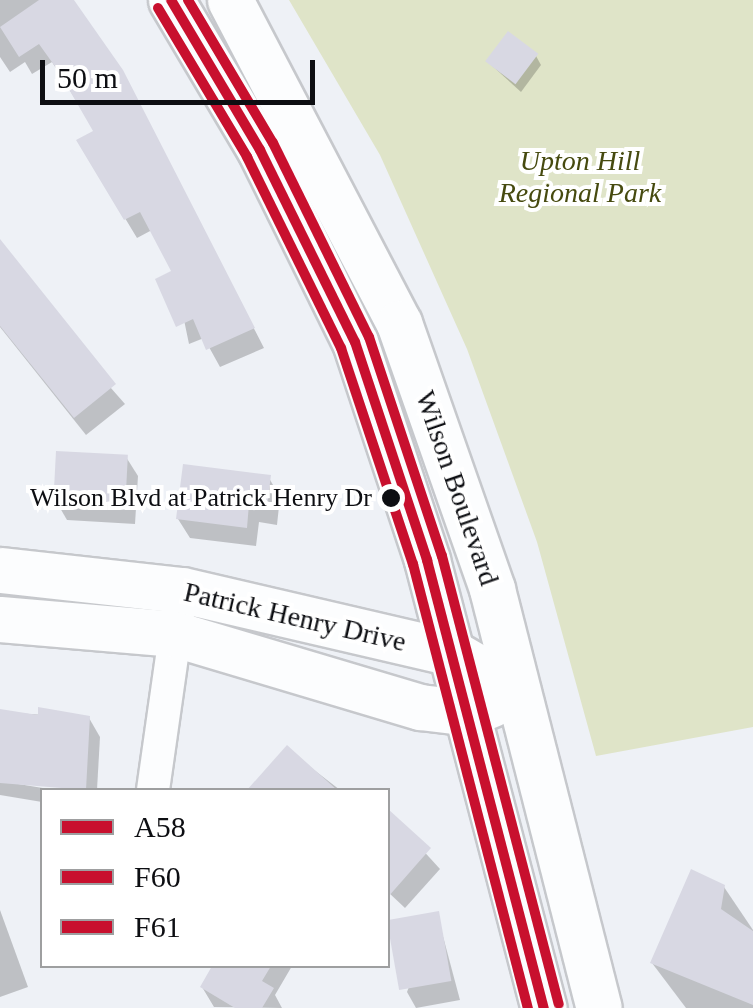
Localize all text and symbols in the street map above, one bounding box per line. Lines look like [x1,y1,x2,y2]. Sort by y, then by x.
scale bar [45,40,320,102]
text: 50 m [57,61,118,94]
park label: Upton Hill Regional Park [499,144,661,210]
street label: Wilson Boulevard [408,386,506,590]
place label: Wilson Blvd at Patrick Henry Dr [30,482,372,514]
marker: Wilson Blvd at Patrick Henry Dr [381,488,401,508]
street label: Patrick Henry Drive [181,575,409,659]
legend [40,788,390,968]
text: A58 [134,810,186,843]
text: F60 [134,860,181,893]
text: F61 [134,910,181,943]

